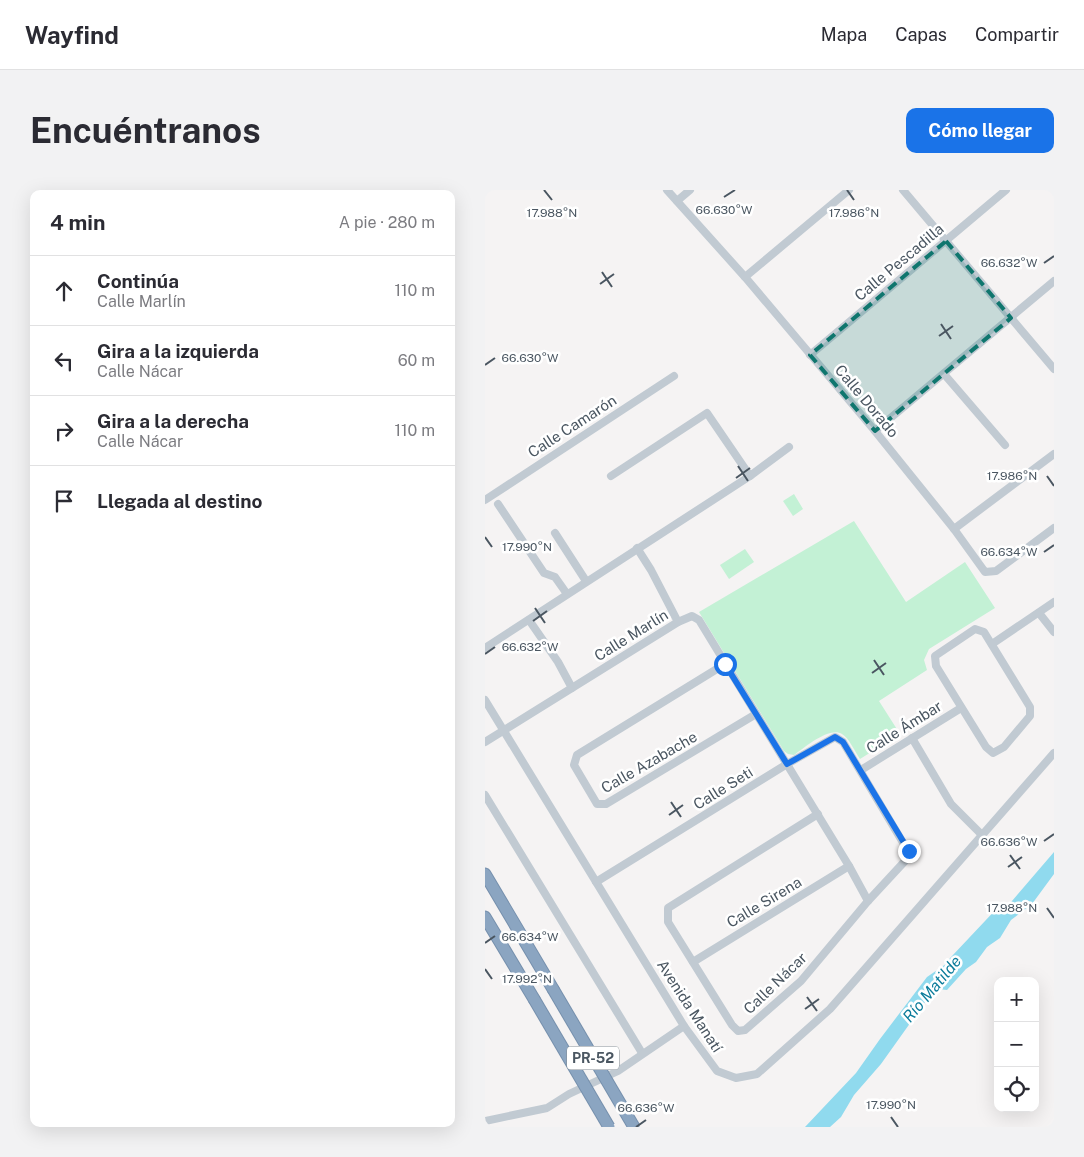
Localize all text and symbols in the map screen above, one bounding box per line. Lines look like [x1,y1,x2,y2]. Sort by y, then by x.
text: Wayfind [25,21,119,49]
text: Mapa [821,24,867,45]
text: Capas [895,24,947,45]
text: Compartir [975,24,1059,45]
button: Cómo llegar [906,108,1054,153]
text: Encuéntranos [30,110,261,151]
text: 66.630°W [696,203,753,217]
text: 17.988°N [527,206,577,220]
text: 17.986°N [829,206,879,220]
text: 4 min [50,210,105,235]
text: A pie · 280 m [339,213,435,232]
street label: Calle Pescadilla [851,220,947,304]
text: 66.632°W [981,256,1038,270]
text: Continúa [97,270,179,292]
icon: ahead [50,277,78,305]
text: 110 m [394,281,435,300]
text: Calle Marlín [97,292,186,311]
text: Gira a la izquierda [97,340,259,362]
icon: left [50,347,78,375]
text: 60 m [398,351,435,370]
text: 66.630°W [502,351,559,365]
street label: Calle Dorado [832,361,902,441]
text: Calle Nácar [97,362,183,381]
street label: Calle Camarón [525,391,619,461]
text: Gira a la derecha [97,410,249,432]
icon: right [50,417,78,445]
text: 110 m [394,421,435,440]
text: Calle Nácar [97,432,183,451]
text: 17.986°N [987,469,1037,483]
icon: arrive [50,487,78,515]
text: Llegada al destino [97,490,262,512]
text: 17.990°N [502,540,552,554]
text: 66.634°W [980,545,1038,559]
street label: Calle Marlín [591,606,671,664]
text: 66.632°W [502,640,559,654]
route start [714,653,737,676]
street label: Calle Ámbar [863,697,945,757]
street label: Calle Azabache [598,728,700,796]
street label: Calle Seti [690,763,756,813]
text: 66.636°W [981,835,1038,849]
route end [898,840,921,863]
street label: Calle Sirena [724,873,804,931]
text: 17.988°N [987,901,1037,915]
text: 66.634°W [501,930,559,944]
street label: Calle Nácar [740,949,810,1017]
water label: Río Matilde [899,952,965,1026]
street label: Avenida Manatí [654,957,726,1056]
text: 17.992°N [502,972,552,986]
map controls [994,977,1039,1112]
button: + [994,977,1039,1022]
button: − [994,1022,1039,1067]
road number: PR-52 [567,1046,619,1070]
button: locate [994,1067,1039,1112]
text: 17.990°N [866,1098,916,1112]
text: 66.636°W [618,1101,675,1115]

